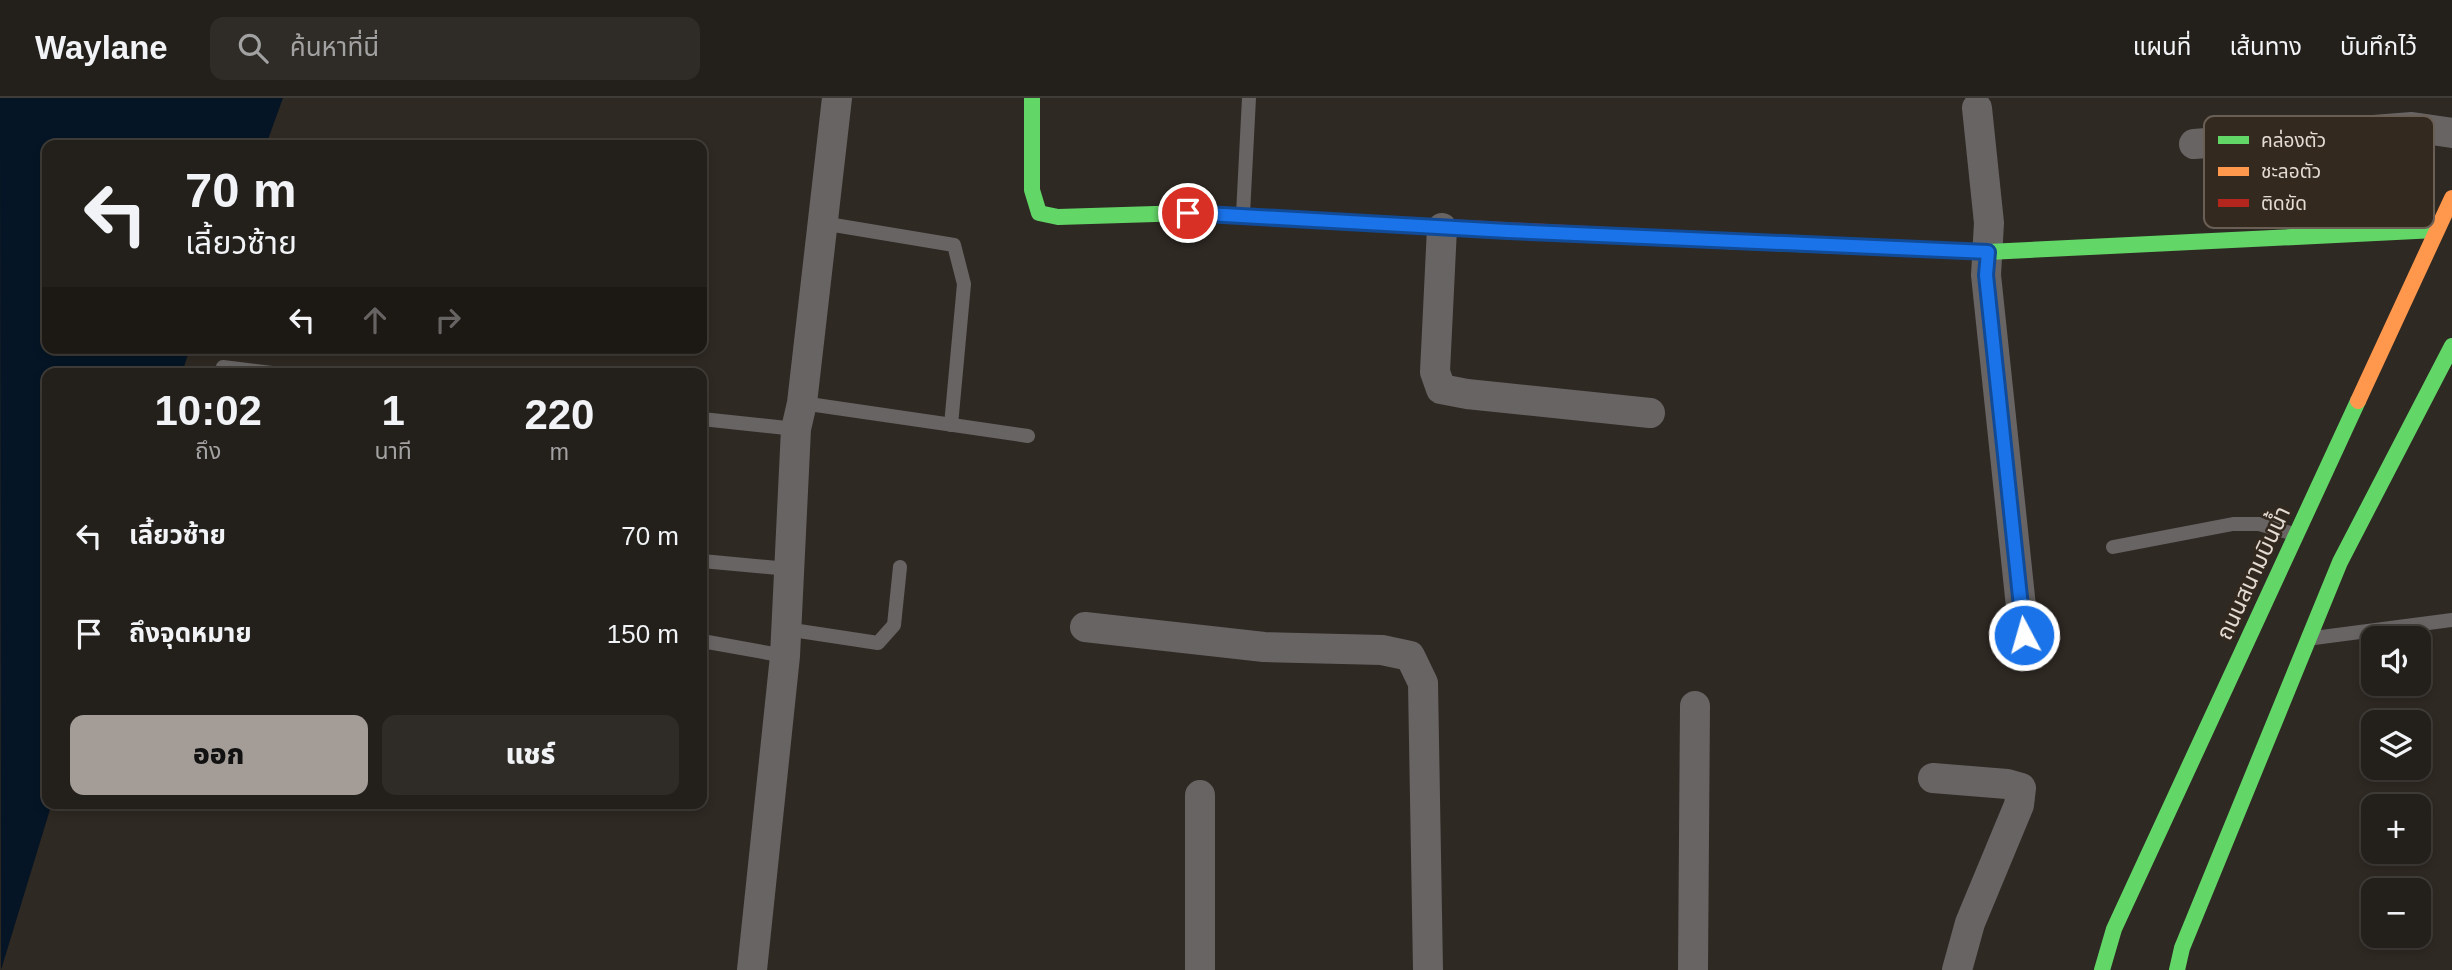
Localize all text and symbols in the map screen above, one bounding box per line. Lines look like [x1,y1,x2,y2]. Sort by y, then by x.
search box [210,17,700,80]
text: Waylane [35,29,168,66]
icon: search [234,29,272,67]
text: ค้นหาที่นี่ [290,32,379,62]
text: แผนที่ [2133,33,2191,60]
text: เส้นทาง [2229,33,2302,60]
text: บันทึกไว้ [2340,33,2417,60]
legend [2204,116,2434,228]
text: คล่องตัว [2261,129,2326,151]
text: ชะลอตัว [2261,161,2321,182]
text: 70 m [185,163,297,217]
icon: left [70,168,161,259]
pin [1158,183,1218,243]
text: ติดขัด [2261,193,2307,214]
icon: arrive [1169,194,1207,232]
text: เลี้ยวซ้าย [185,225,297,261]
icon: left [283,301,321,339]
icon: ahead [356,301,394,339]
icon: right [429,301,467,339]
text: 10:02 [155,387,262,434]
text: 1 [381,387,405,434]
text: 220 [524,391,594,438]
text: ถึง [195,438,221,464]
text: นาที [374,438,412,464]
text: m [550,439,569,465]
street label: ถนนสนามบินน้ำ [2208,501,2295,644]
icon: left [70,517,108,555]
text: เลี้ยวซ้าย [129,520,226,550]
text: 70 m [621,521,679,551]
position arrow [1987,598,2061,672]
icon: arrive [70,615,108,653]
text: ถึงจุดหมาย [129,618,252,648]
text: 150 m [607,619,679,649]
map controls [2361,626,2431,948]
button: sound [2361,626,2431,696]
button: layers [2361,710,2431,780]
button: ออก [70,715,368,795]
button: แชร์ [382,715,679,795]
button: + [2361,794,2431,864]
button: − [2361,878,2431,948]

